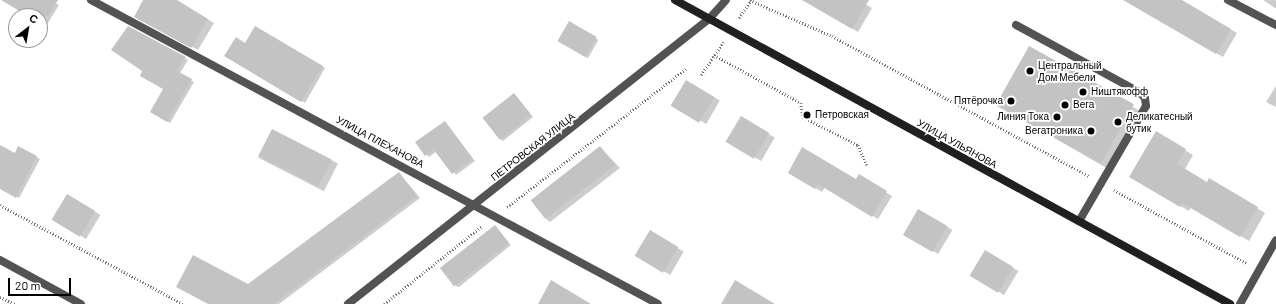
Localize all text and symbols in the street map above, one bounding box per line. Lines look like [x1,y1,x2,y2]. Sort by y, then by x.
north arrow [8,8,48,48]
text: С [27,11,41,26]
place label: Центральный Дом Мебели [1038,59,1102,82]
marker: Центральный Дом Мебели [1025,66,1035,76]
place label: Ништякофф [1091,86,1148,98]
marker: Ништякофф [1078,87,1088,97]
place label: Пятёрочка [954,95,1003,107]
marker: Пятёрочка [1006,96,1016,106]
place label: Вега [1073,99,1094,111]
marker: Вега [1060,100,1070,110]
place label: Петровская [815,109,869,121]
street label: ПЕТРОВСКАЯ УЛИЦА [489,110,577,184]
marker: Петровская [802,110,812,120]
place label: Деликатесный бутик [1126,110,1193,134]
place label: Линия Тока [997,111,1049,123]
marker: Линия Тока [1052,112,1062,122]
street label: УЛИЦА ПЛЕХАНОВА [334,114,426,170]
street label: УЛИЦА УЛЬЯНОВА [915,117,999,171]
marker: Деликатесный бутик [1113,117,1123,127]
place label: Вегатроника [1025,125,1083,137]
marker: Вегатроника [1086,126,1096,136]
scale bar [10,270,73,296]
text: 20 m [15,278,41,292]

